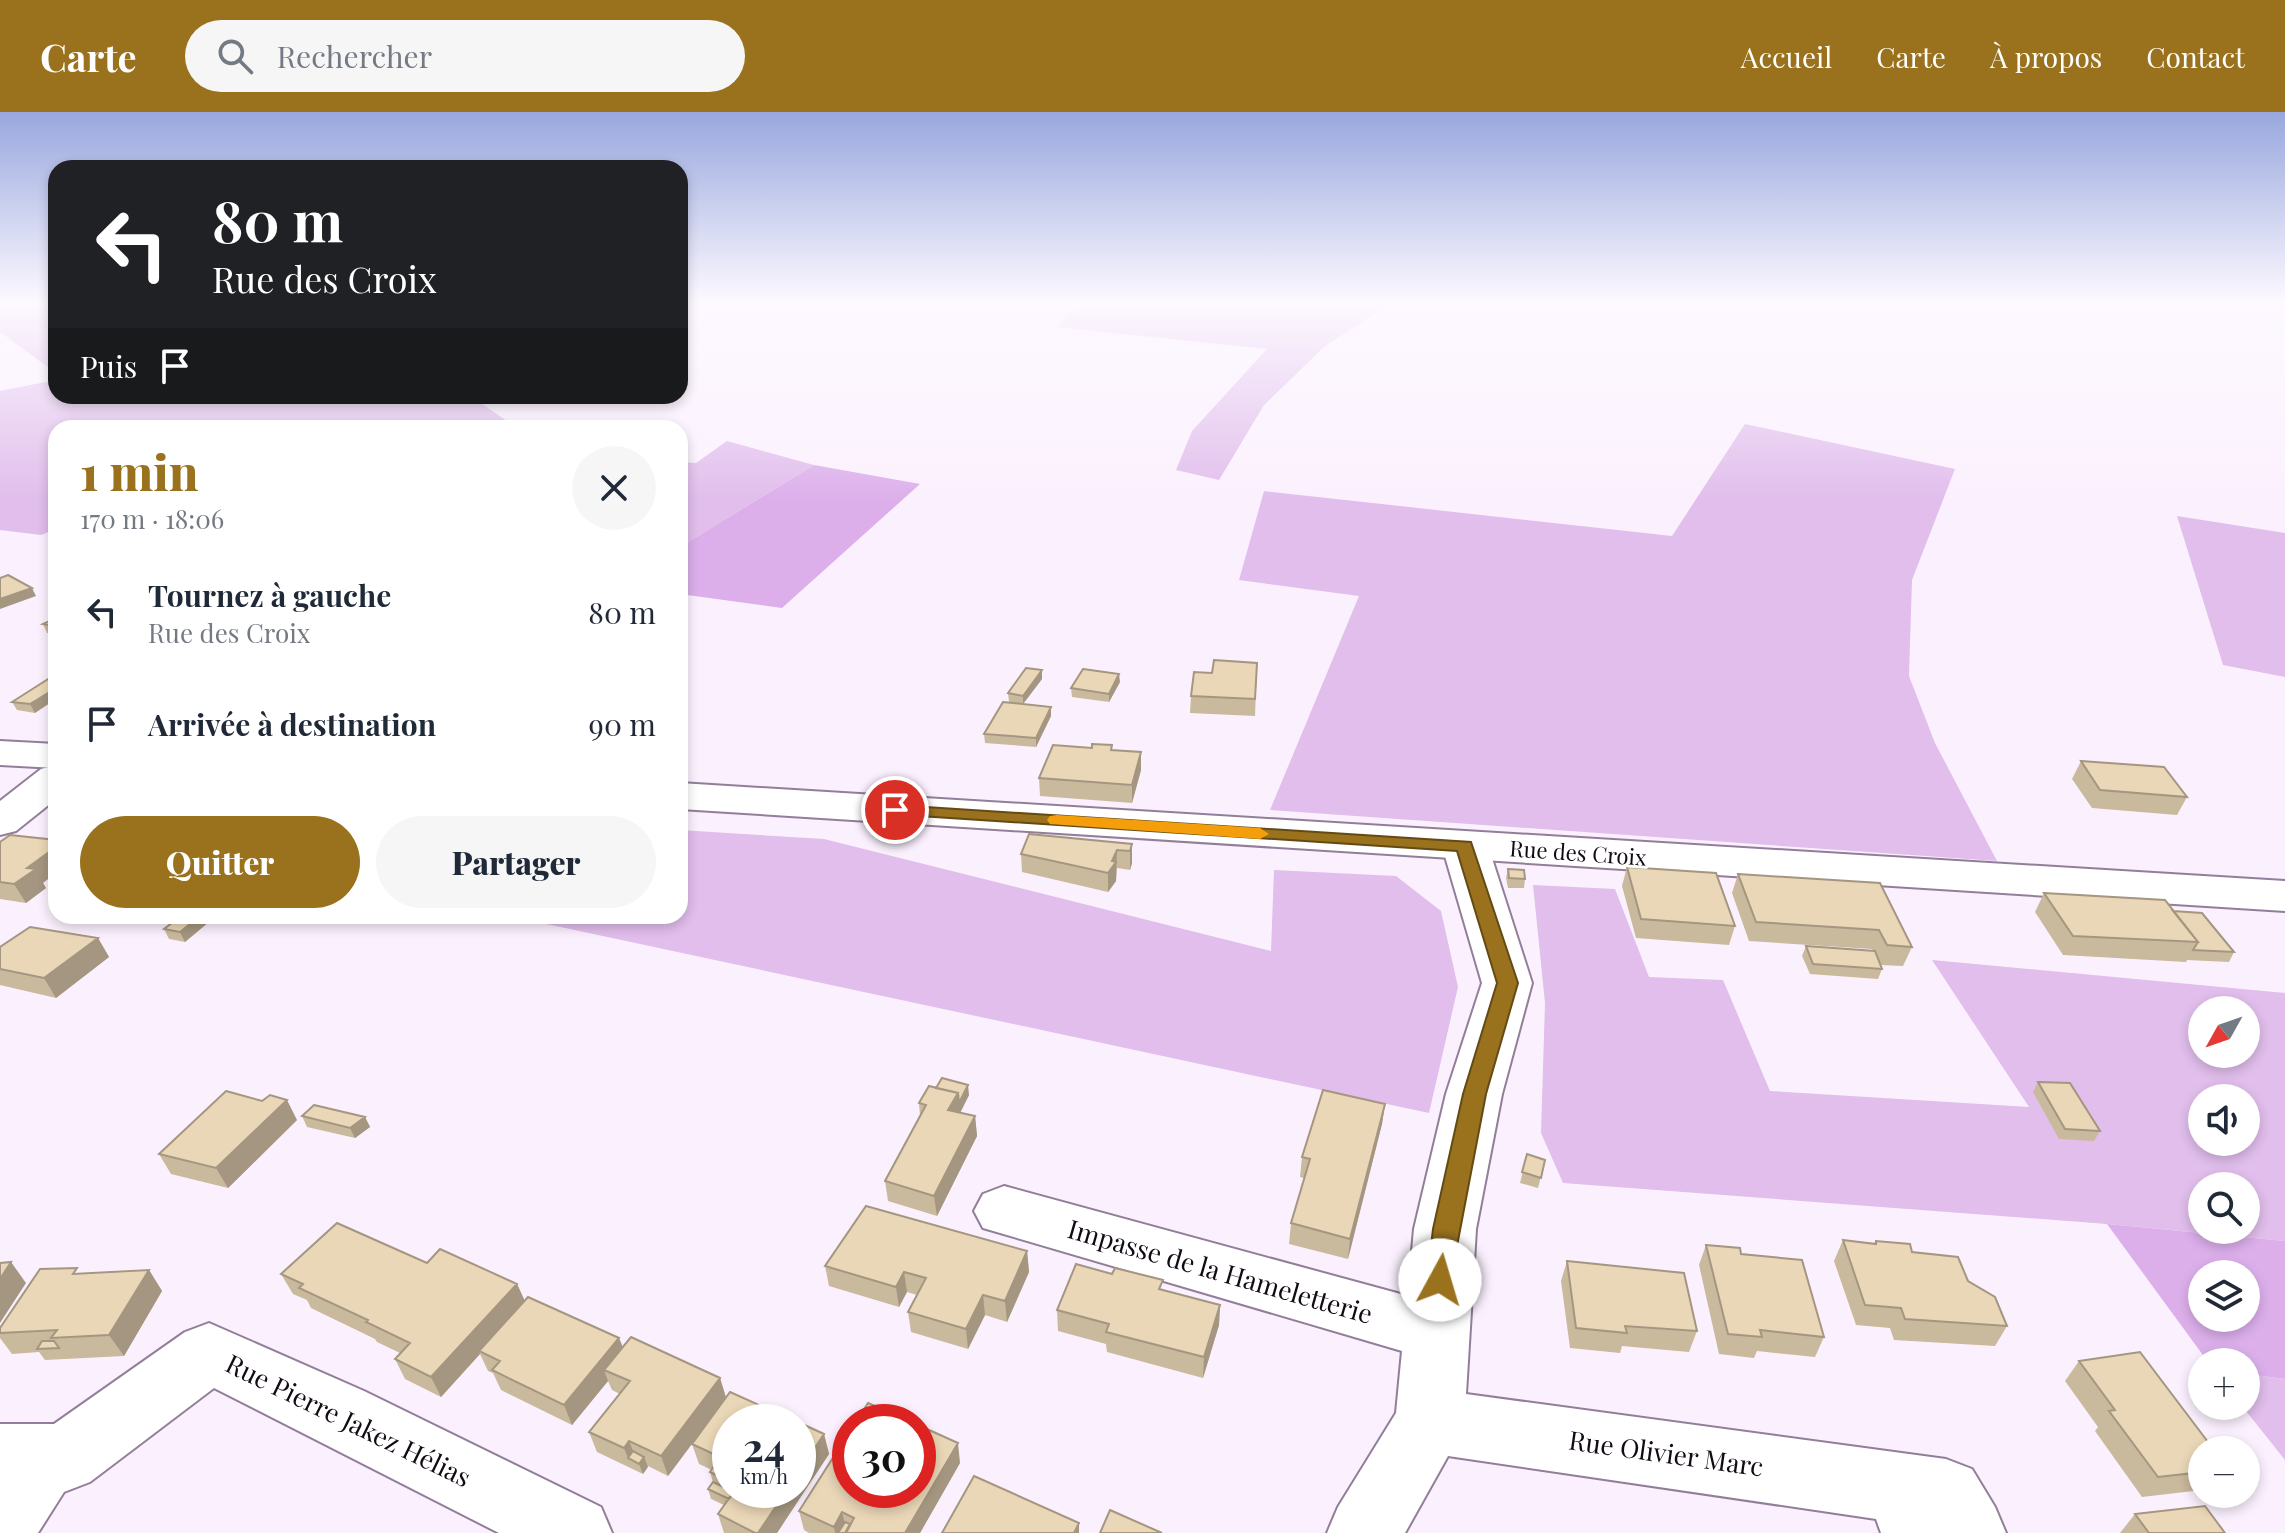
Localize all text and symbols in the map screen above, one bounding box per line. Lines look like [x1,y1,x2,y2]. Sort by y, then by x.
search box [185,20,745,92]
text: Carte [40,31,137,82]
icon: search [213,34,257,78]
text: Rechercher [277,36,432,76]
text: Accueil [1741,38,1832,75]
text: Carte [1876,38,1946,75]
text: À propos [1990,38,2102,75]
text: Contact [2146,38,2245,75]
text: 80 m [212,182,343,257]
icon: left [80,192,184,296]
text: Rue des Croix [212,254,437,302]
icon: arrive [153,344,197,388]
text: Puis [80,346,137,386]
text: 1 min [80,439,198,503]
button: close [572,446,656,530]
text: 170 m · 18:06 [80,501,224,536]
text: Tournez à gauche [148,575,391,615]
icon: left [80,590,124,634]
text: 80 m [588,592,656,632]
text: Rue des Croix [148,615,310,650]
icon: arrive [80,702,124,746]
text: Arrivée à destination [148,704,436,744]
text: 90 m [589,704,656,744]
pin [861,776,929,844]
icon: arrive [873,788,917,832]
button: Quitter [80,816,360,908]
button: Partager [376,816,656,908]
street label: Rue des Croix [1509,832,1648,872]
north arrow [2188,996,2260,1068]
map controls [2188,996,2260,1508]
button: sound [2188,1084,2260,1156]
button: search [2188,1172,2260,1244]
street label: Impasse de la Hameletterie [1064,1210,1377,1331]
position arrow [1398,1238,1482,1322]
button: layers [2188,1260,2260,1332]
street label: Rue Pierre Jakez Hélias [220,1345,477,1494]
button: + [2188,1348,2260,1420]
speed limit sign: 30 [832,1404,936,1508]
text: 24 [743,1419,785,1472]
street label: Rue Olivier Marc [1567,1422,1766,1483]
button: − [2188,1436,2260,1508]
text: km/h [740,1462,788,1489]

